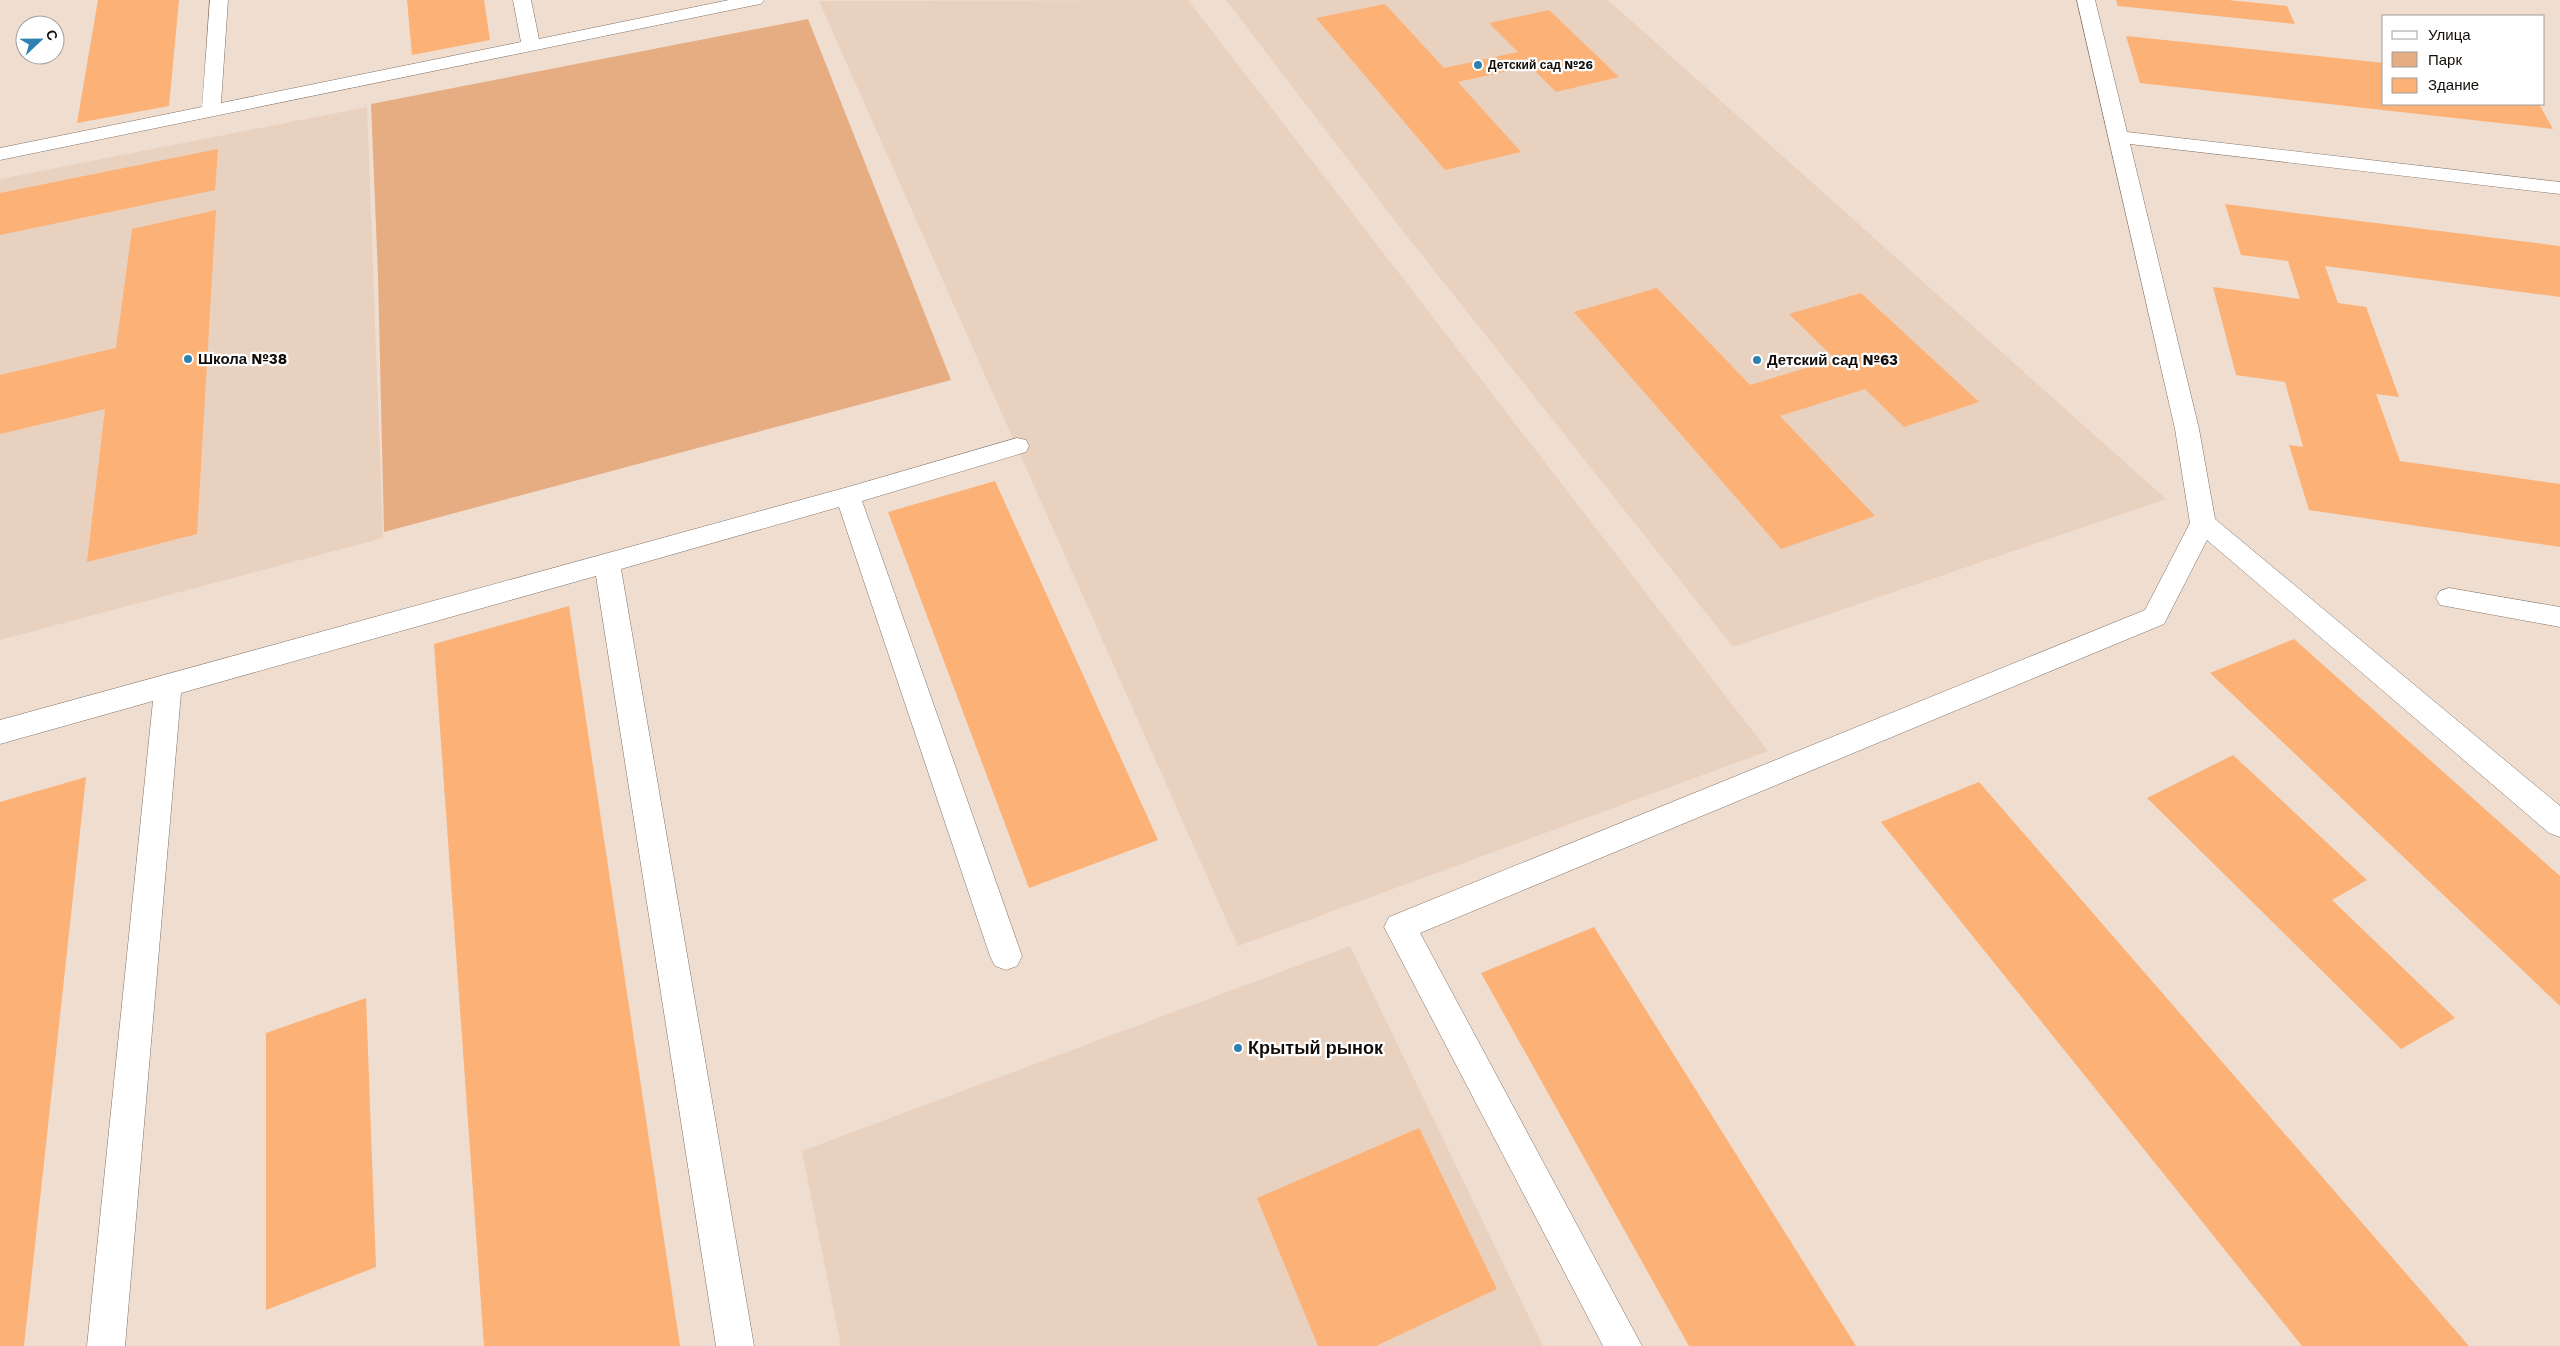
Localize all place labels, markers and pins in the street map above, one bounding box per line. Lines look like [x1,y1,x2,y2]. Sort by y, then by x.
place label: Детский сад №26 [1488,58,1593,72]
marker: Детский сад №26 [1472,59,1484,71]
place label: Школа №38 [198,350,287,368]
place label: Детский сад №63 [1767,351,1898,369]
marker: Школа №38 [182,353,194,365]
marker: Детский сад №63 [1751,354,1763,366]
place label: Крытый рынок [1248,1037,1384,1058]
marker: Крытый рынок [1232,1042,1244,1054]

